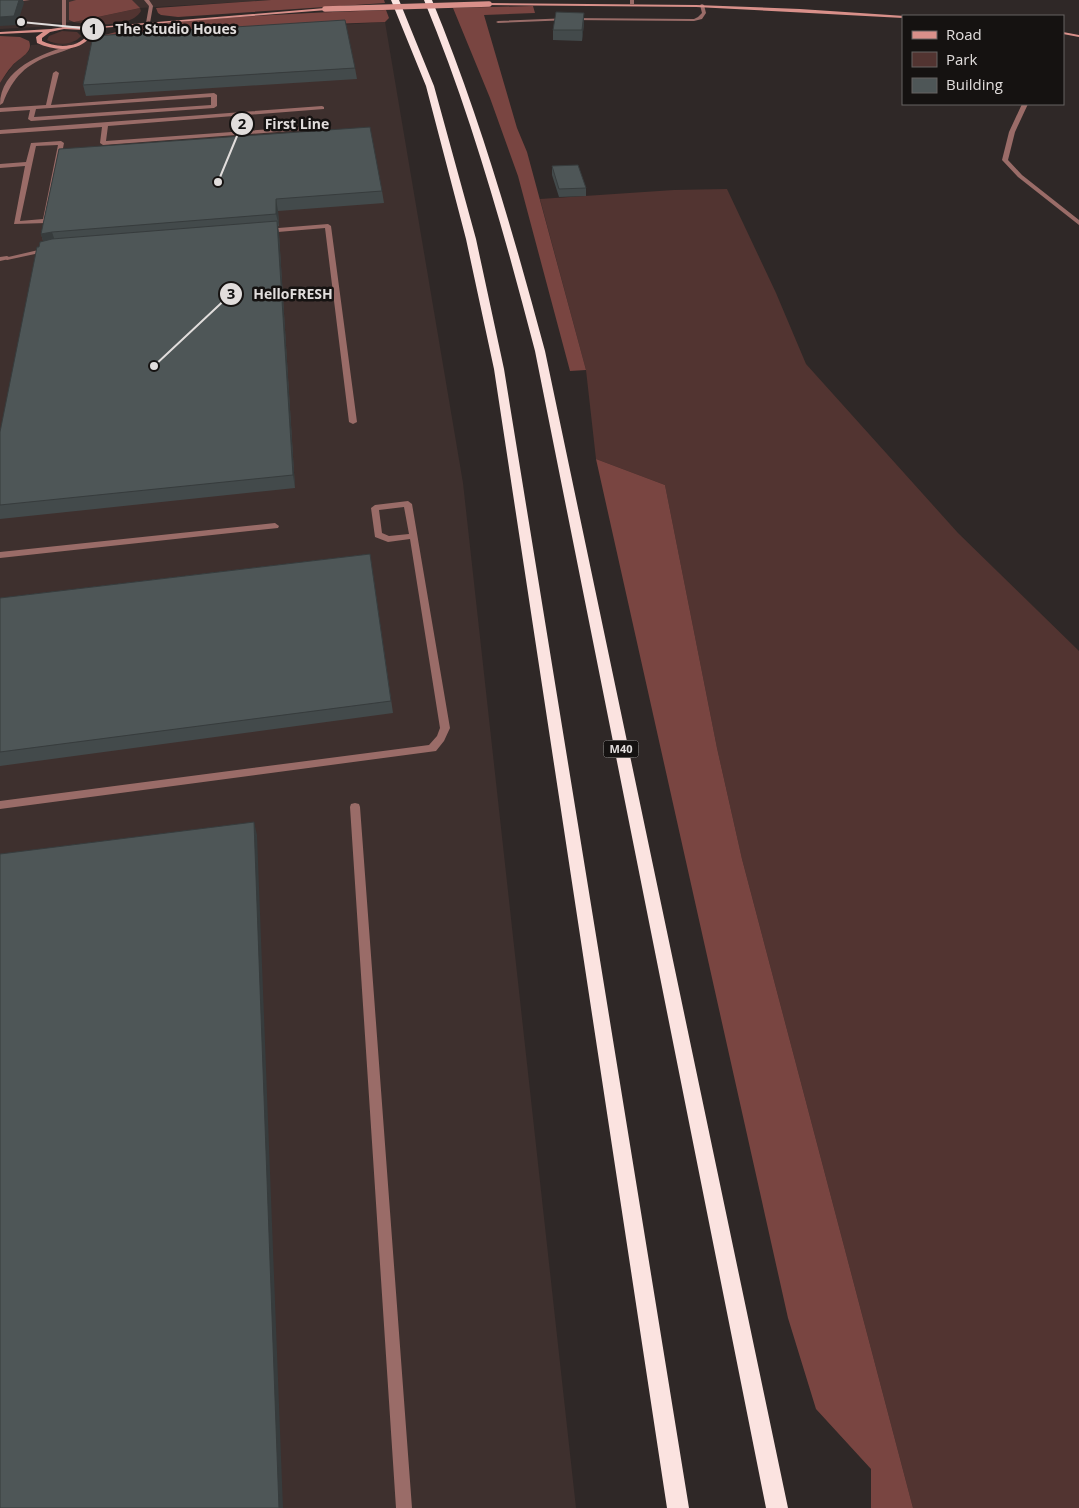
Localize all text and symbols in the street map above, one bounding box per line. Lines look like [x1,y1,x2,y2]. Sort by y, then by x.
callout: The Studio Houes [80,15,247,44]
legend [902,15,1064,105]
text: 1 [89,18,97,38]
text: The Studio Houes [115,19,237,38]
text: Road [946,24,982,44]
text: Park [946,49,977,69]
text: Building [946,74,1003,94]
callout: First Line [230,110,339,139]
text: 2 [238,113,247,133]
text: First Line [265,114,329,133]
callout: HelloFRESH [219,279,343,308]
text: 3 [227,283,235,303]
text: HelloFRESH [253,284,333,303]
road number: M40 [604,741,638,758]

